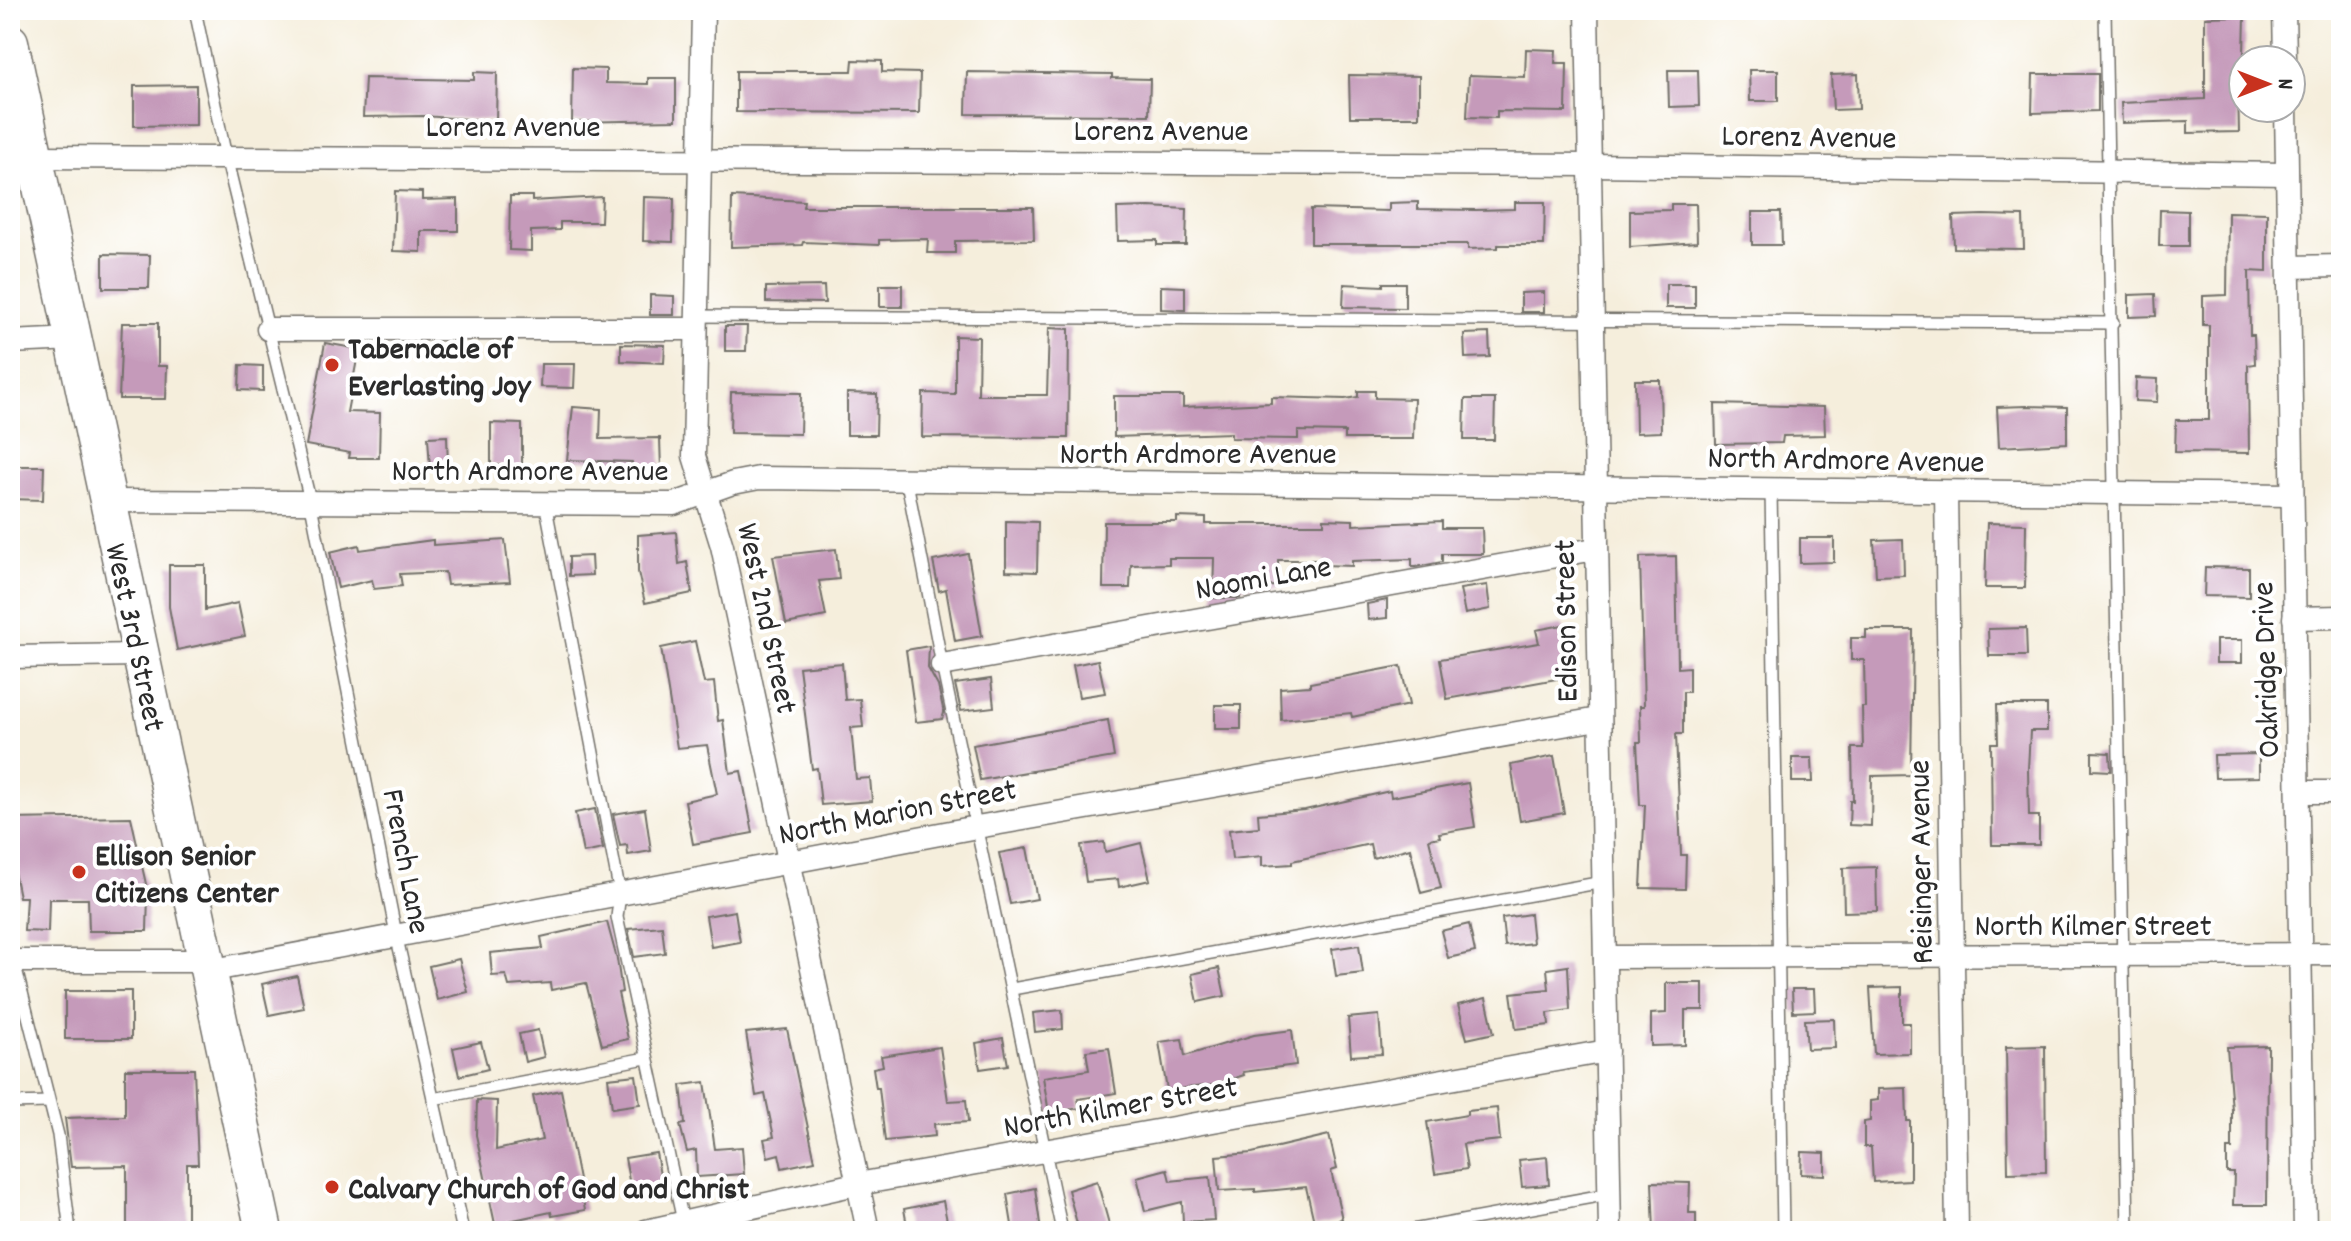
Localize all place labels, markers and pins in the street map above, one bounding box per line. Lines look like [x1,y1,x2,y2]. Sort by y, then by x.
place label: Tabernacle of Everlasting Joy [348,329,532,412]
marker: Tabernacle of Everlasting Joy [323,356,341,374]
place label: Ellison Senior Citizens Center [95,836,280,919]
marker: Ellison Senior Citizens Center [70,863,88,881]
place label: Calvary Church of God and Christ [348,1169,749,1215]
marker: Calvary Church of God and Christ [323,1178,341,1196]

